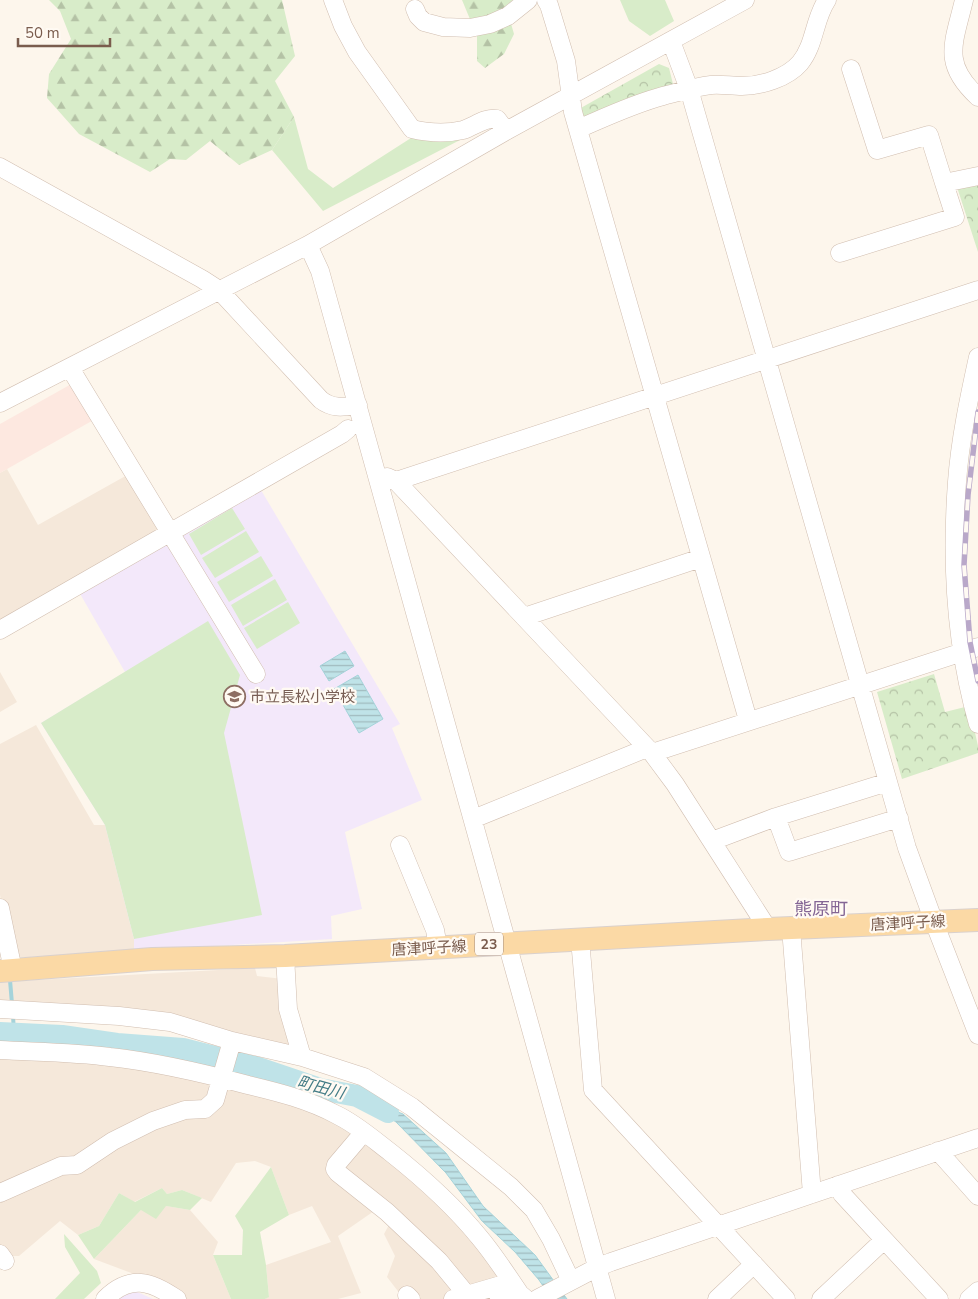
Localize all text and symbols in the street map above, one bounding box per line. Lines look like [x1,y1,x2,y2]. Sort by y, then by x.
scale bar [18,15,110,47]
text: 50 m [25,23,60,43]
school or university icon: 市立長松小学校 [222,685,246,709]
place label: 市立長松小学校 [250,687,355,707]
district label: 熊原町 [794,897,848,921]
street label: 唐津呼子線 [870,911,946,935]
road number: 23 [475,932,503,956]
street label: 唐津呼子線 [391,936,467,960]
water label: 町田川 [295,1071,349,1105]

